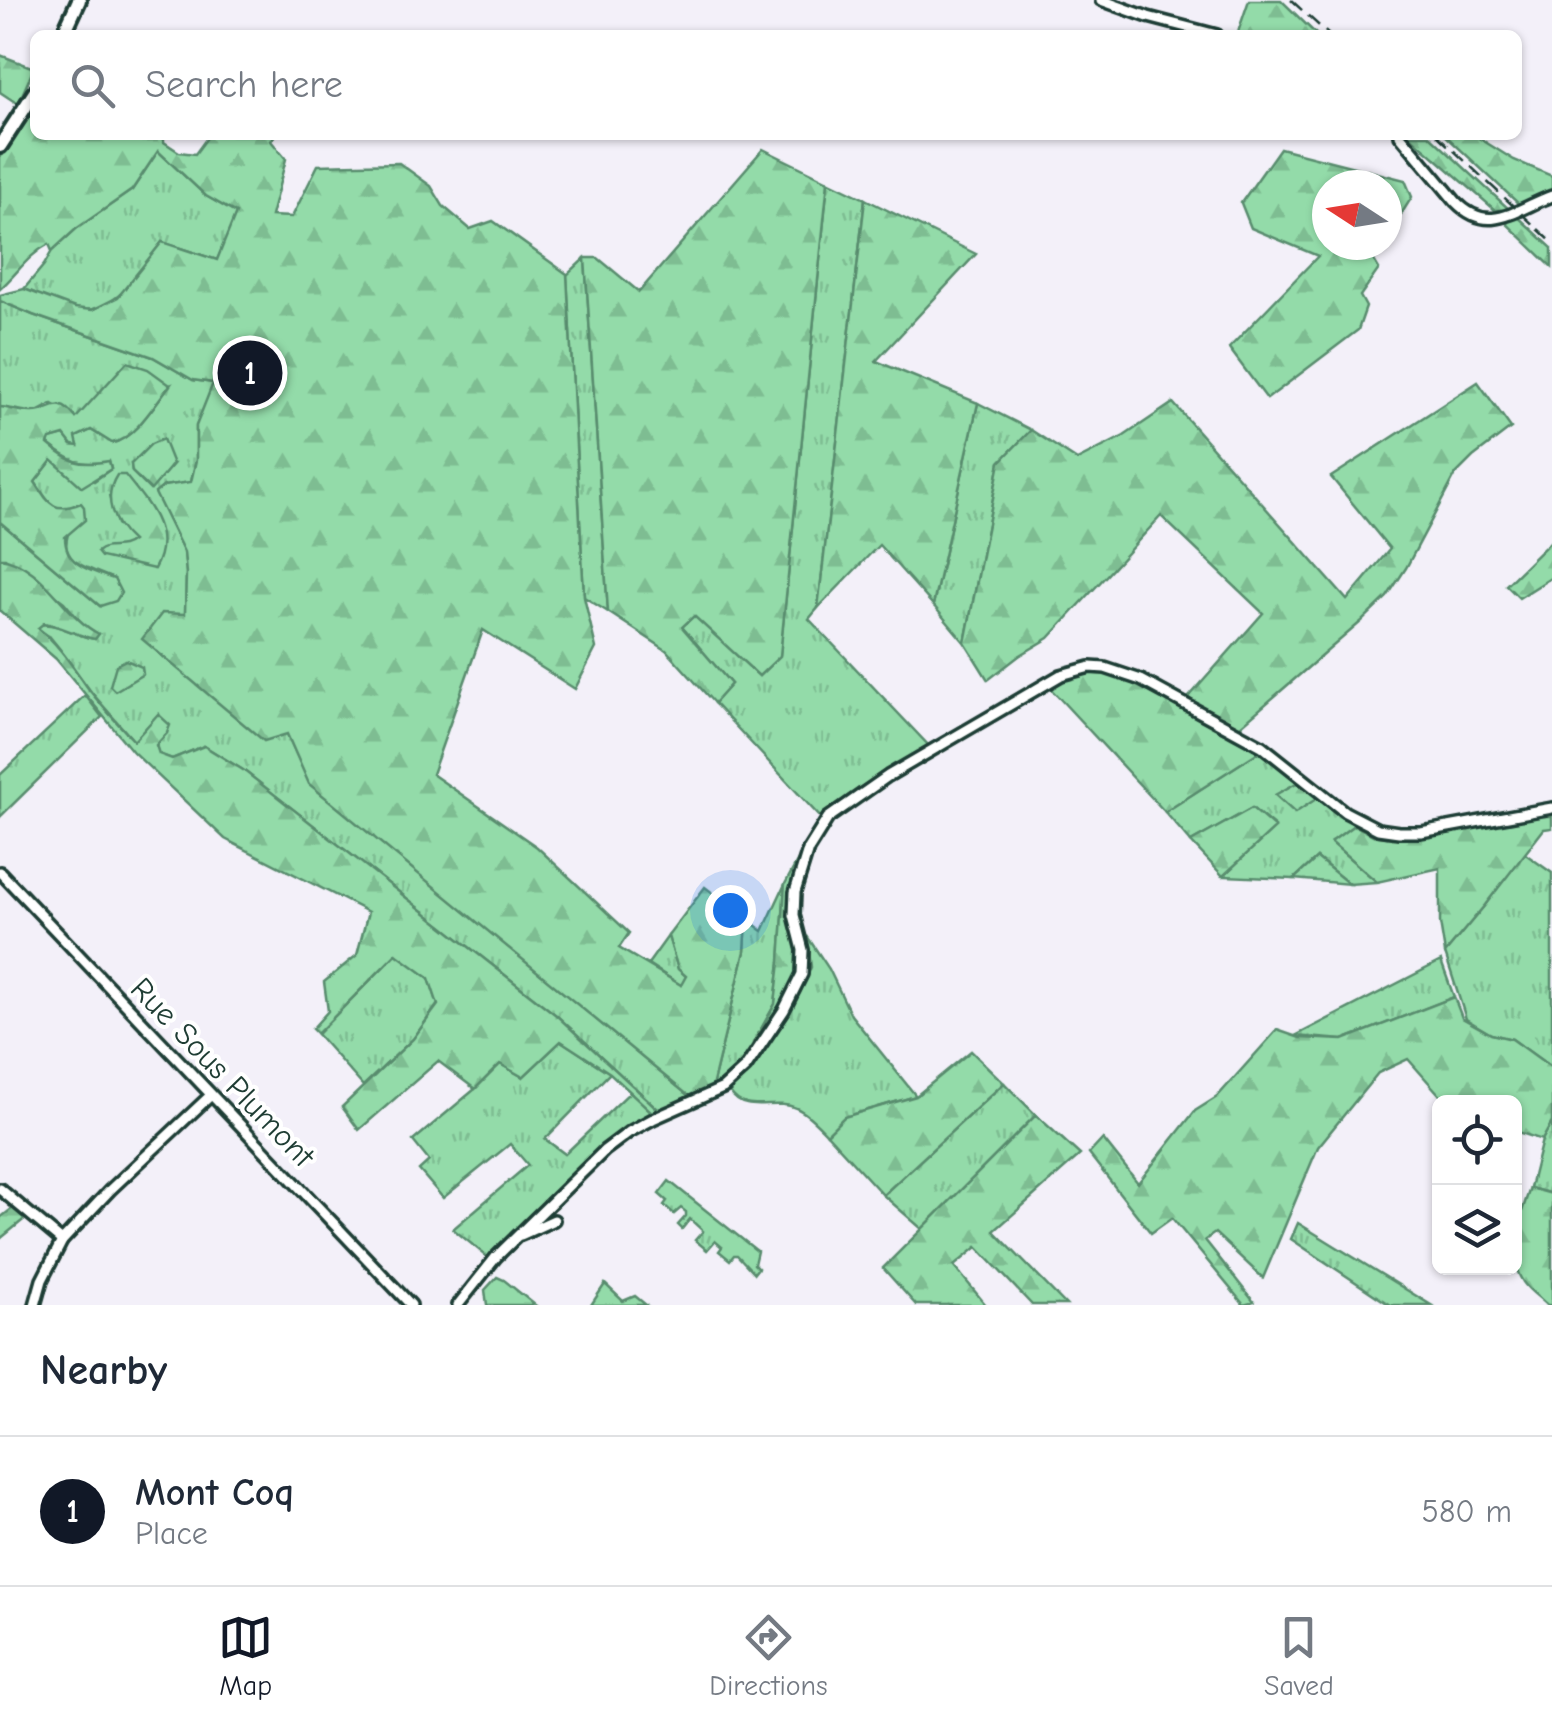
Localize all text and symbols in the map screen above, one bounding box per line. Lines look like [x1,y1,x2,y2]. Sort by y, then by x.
search box [30,30,1522,140]
icon: search [65,58,120,113]
text: Search here [145,63,343,107]
north arrow [1312,170,1402,260]
pin: 1 [218,336,282,410]
your location [705,885,756,936]
street label: Rue Sous Plumont [123,970,323,1175]
map controls [1432,1095,1522,1275]
button: locate [1432,1095,1522,1185]
button: layers [1432,1185,1522,1275]
text: Nearby [40,1346,167,1395]
text: Mont Coq [135,1471,294,1515]
text: 1 [66,1493,79,1530]
text: 580 m [1422,1493,1512,1530]
text: Place [135,1515,208,1552]
tab: Map [218,1610,273,1702]
tab: Directions [709,1610,828,1702]
tab: Saved [1264,1610,1334,1702]

